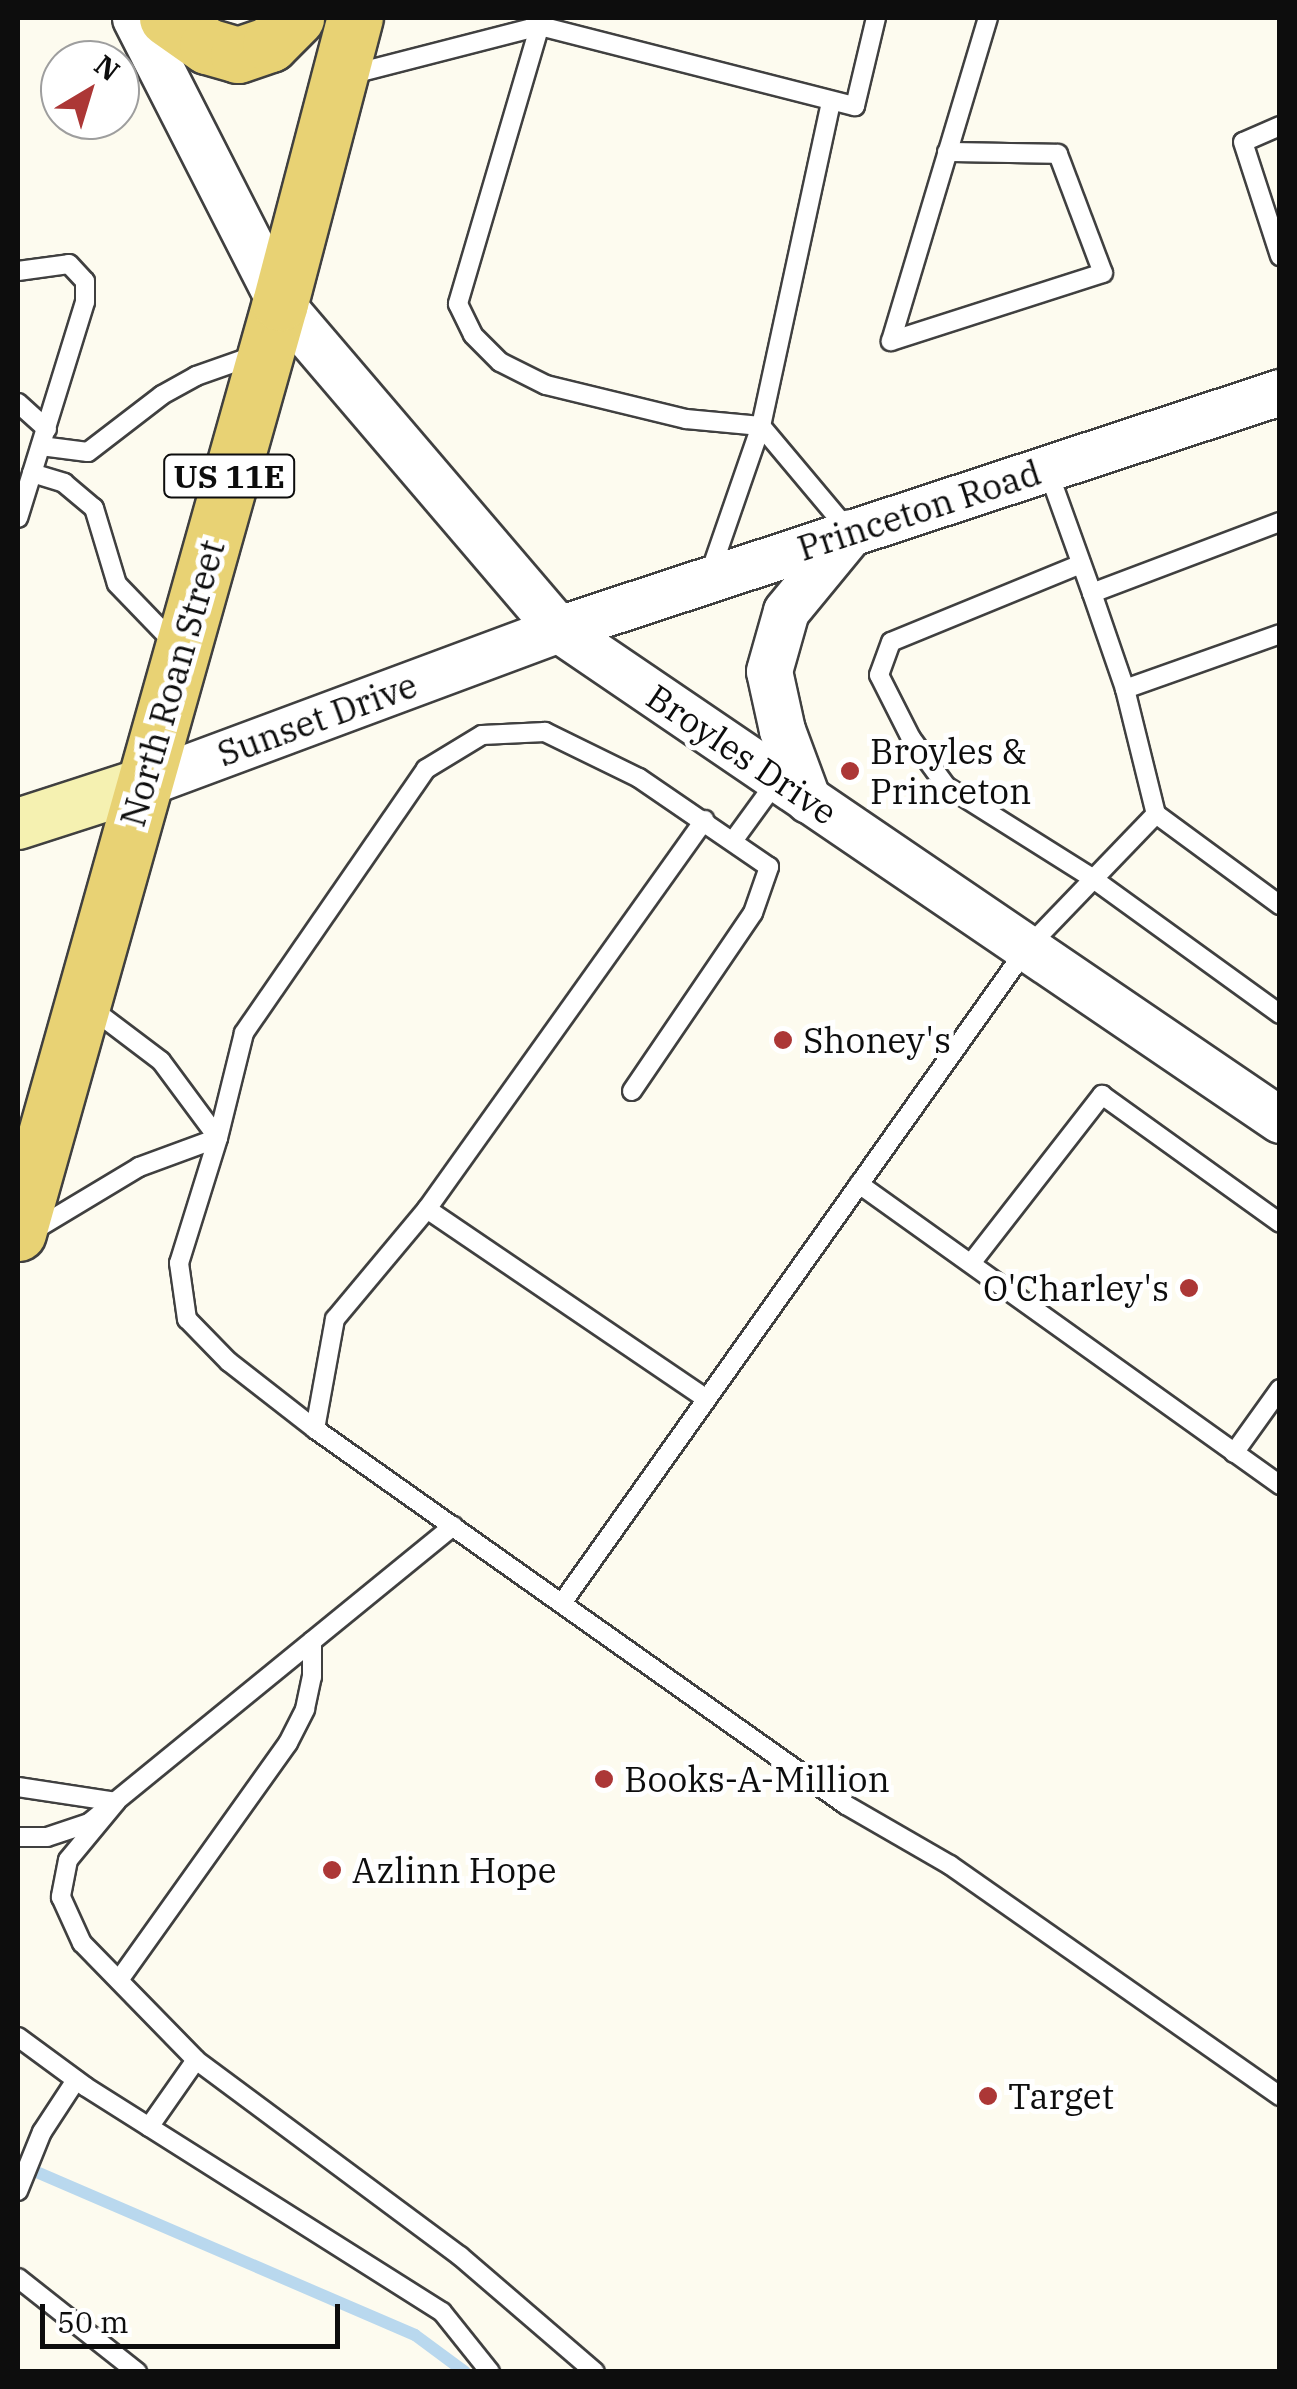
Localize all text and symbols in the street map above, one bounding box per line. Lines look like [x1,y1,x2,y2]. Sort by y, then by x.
north arrow [40,40,140,140]
text: N [87,46,128,89]
road number: US 11E [162,449,296,503]
street label: Princeton Road [792,451,1046,569]
street label: North Roan Street [111,535,233,831]
street label: Sunset Drive [211,663,423,775]
street label: Broyles Drive [639,675,845,833]
place label: Broyles & Princeton [870,730,1031,812]
marker: Broyles & Princeton [839,760,861,782]
place label: Shoney's [803,1019,951,1061]
marker: Shoney's [772,1029,794,1051]
place label: O'Charley's [983,1267,1169,1309]
marker: O'Charley's [1178,1277,1200,1299]
place label: Books-A-Million [624,1758,890,1800]
marker: Books-A-Million [593,1768,615,1790]
place label: Azlinn Hope [352,1849,557,1891]
marker: Azlinn Hope [321,1859,343,1881]
place label: Target [1008,2075,1114,2117]
marker: Target [977,2085,999,2107]
scale bar [45,2284,345,2346]
text: 50 m [57,2302,129,2341]

